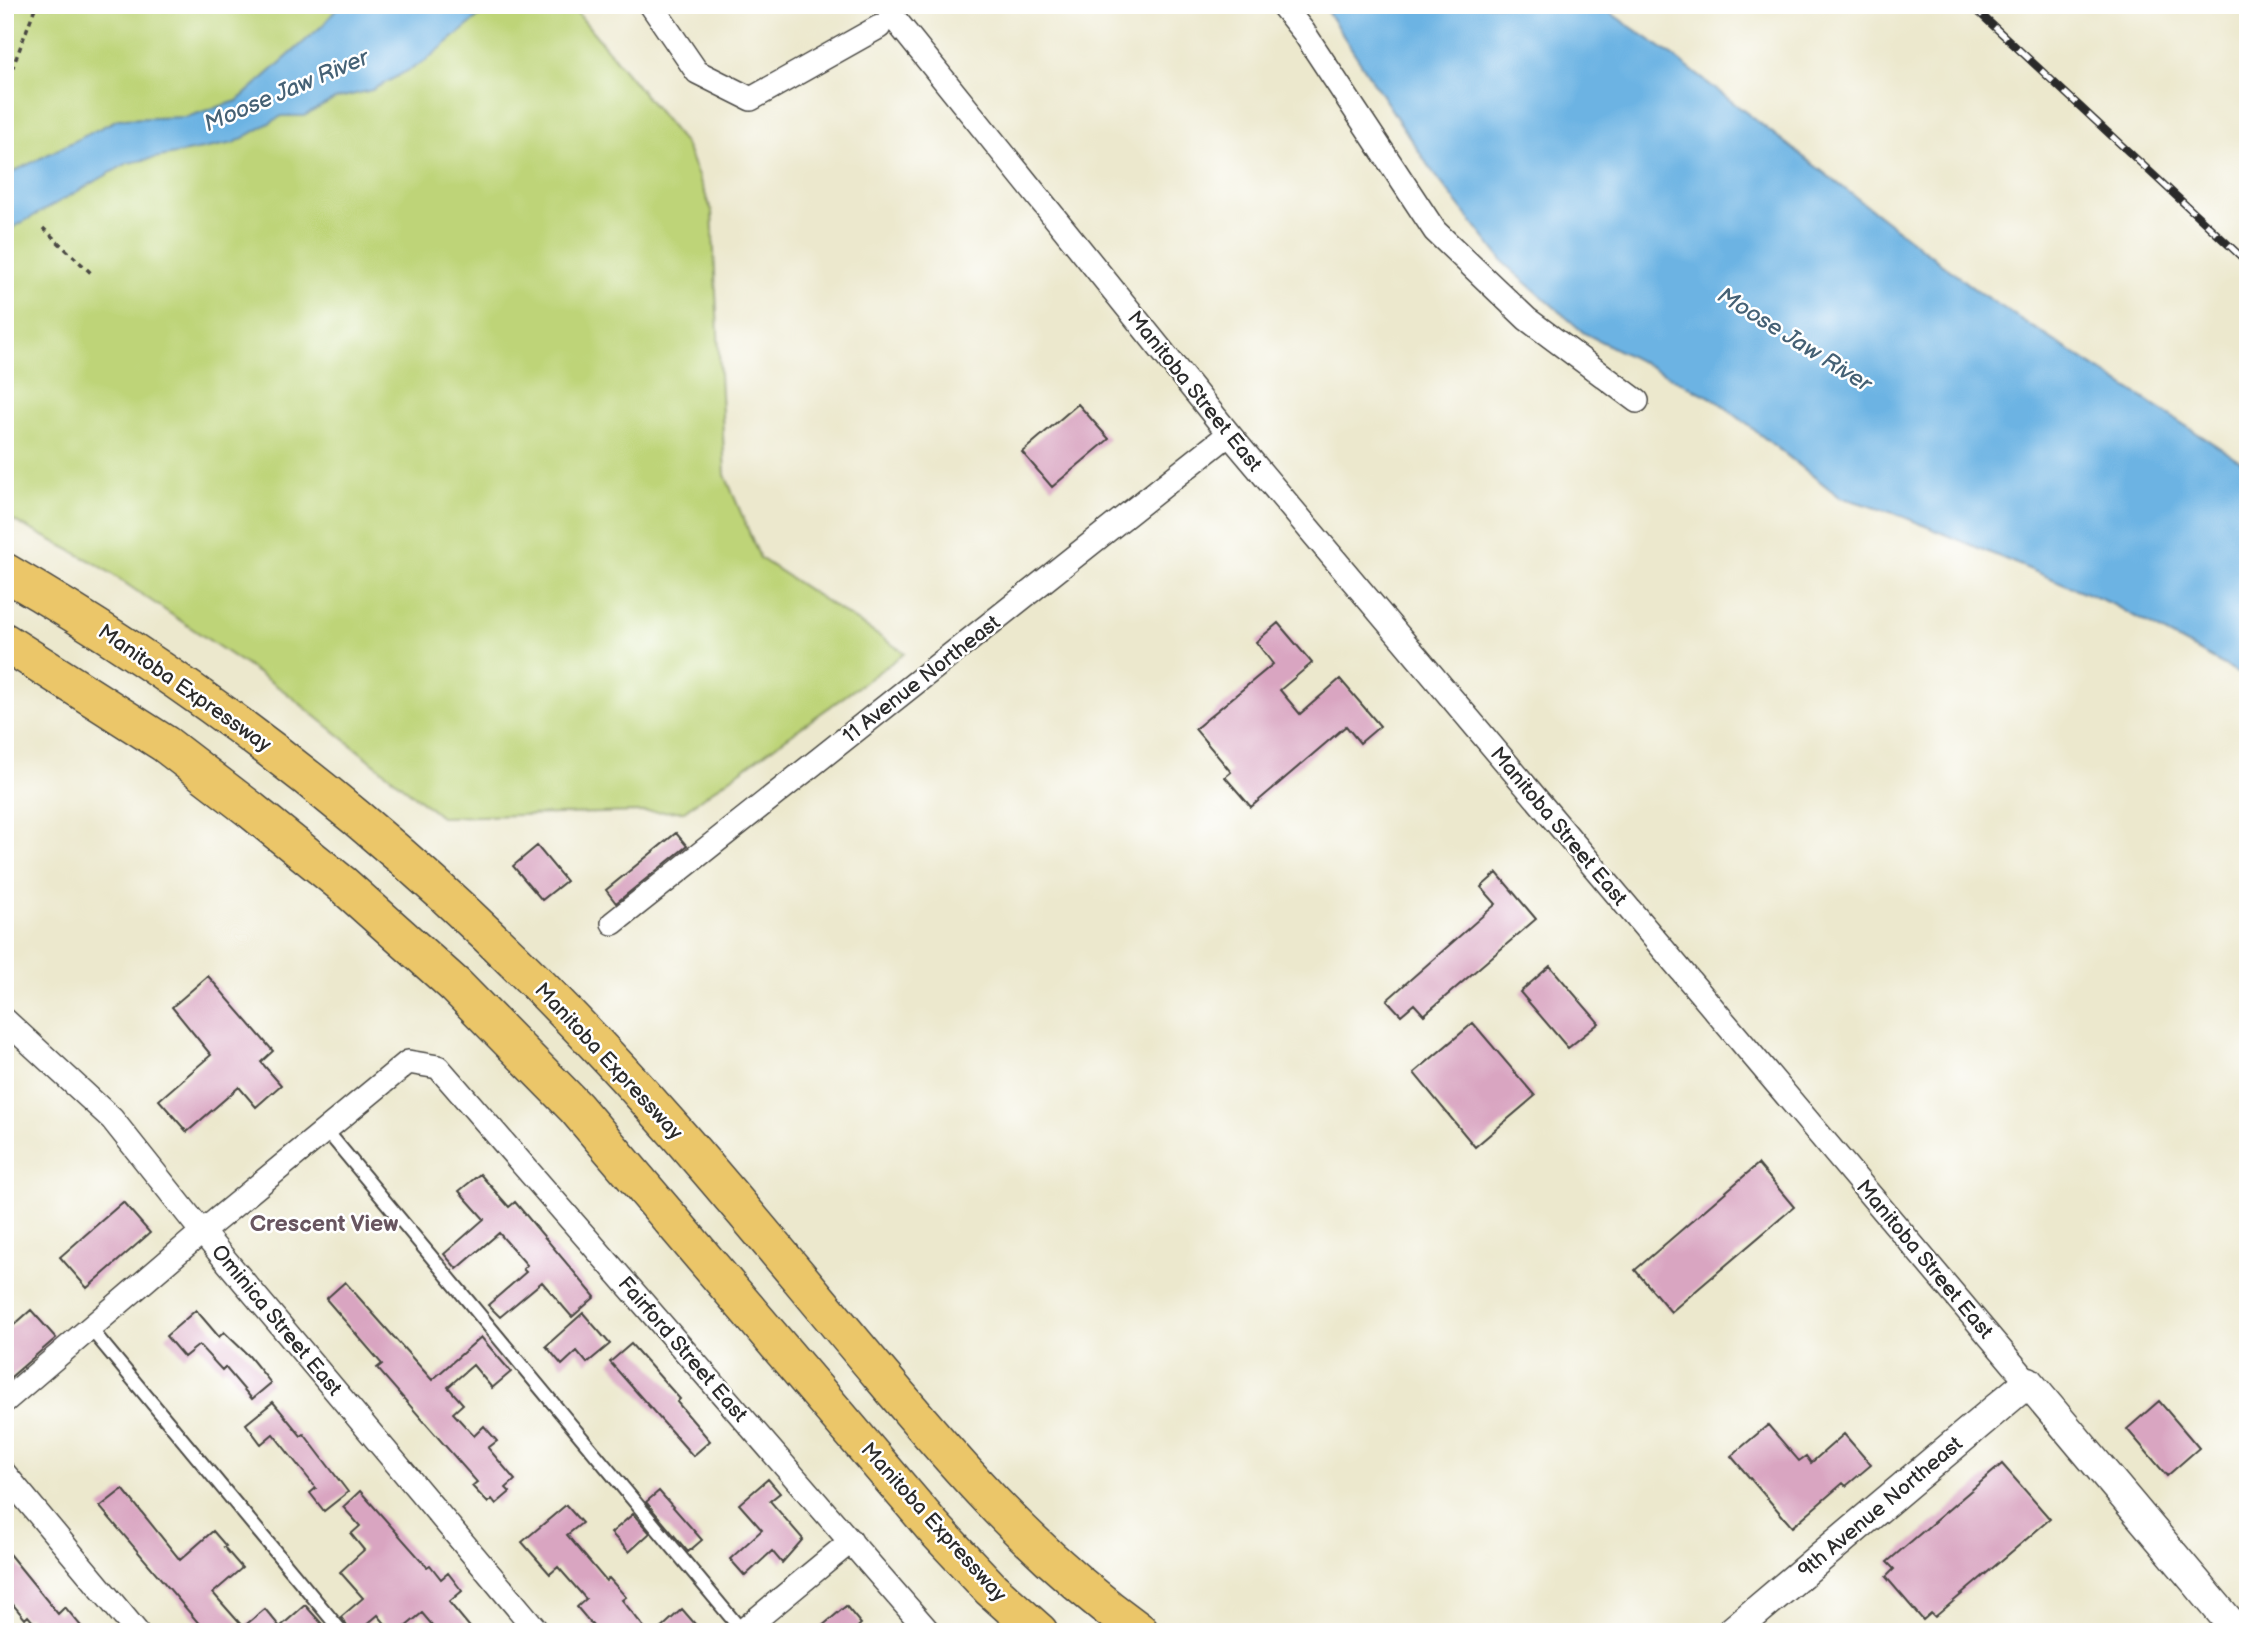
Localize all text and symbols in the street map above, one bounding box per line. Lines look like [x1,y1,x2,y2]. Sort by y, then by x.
water label: Moose Jaw River [200,43,374,138]
water label: Moose Jaw River [1712,281,1878,399]
street label: Manitoba Street East [1122,306,1267,477]
street label: 11 Avenue Northeast [838,610,1005,749]
street label: Manitoba Expressway [93,619,276,758]
street label: Manitoba Street East [1485,742,1633,911]
street label: Manitoba Expressway [529,978,688,1145]
street label: Manitoba Street East [1851,1175,1999,1344]
district label: Crescent View [250,1210,398,1238]
street label: Ominica Street East [206,1240,347,1401]
street label: Fairford Street East [613,1272,753,1427]
street label: 9th Avenue Northeast [1793,1431,1968,1583]
street label: Manitoba Expressway [856,1438,1012,1607]

